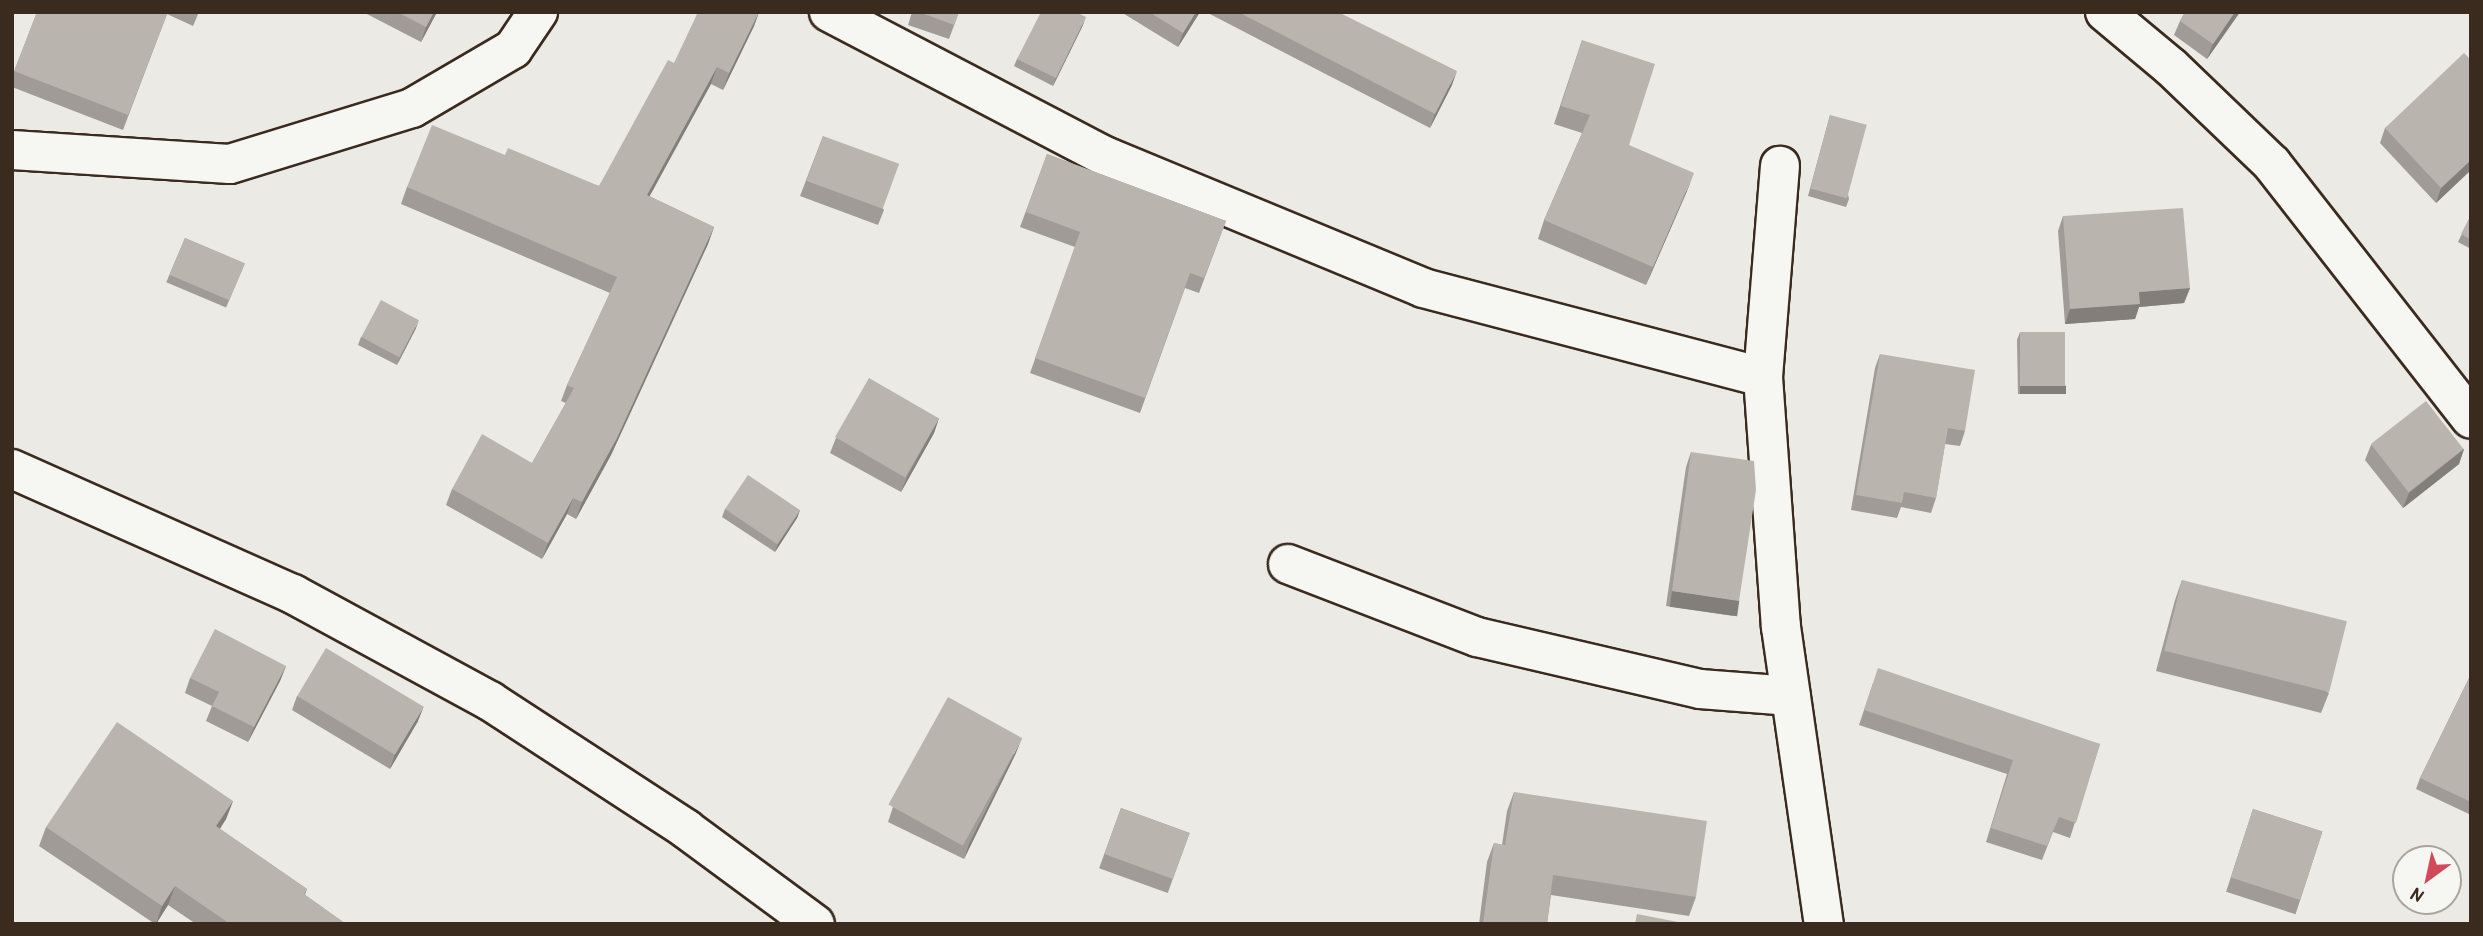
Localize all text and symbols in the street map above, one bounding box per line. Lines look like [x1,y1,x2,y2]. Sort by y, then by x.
north arrow [2392,845,2462,915]
text: N [2405,882,2428,910]

